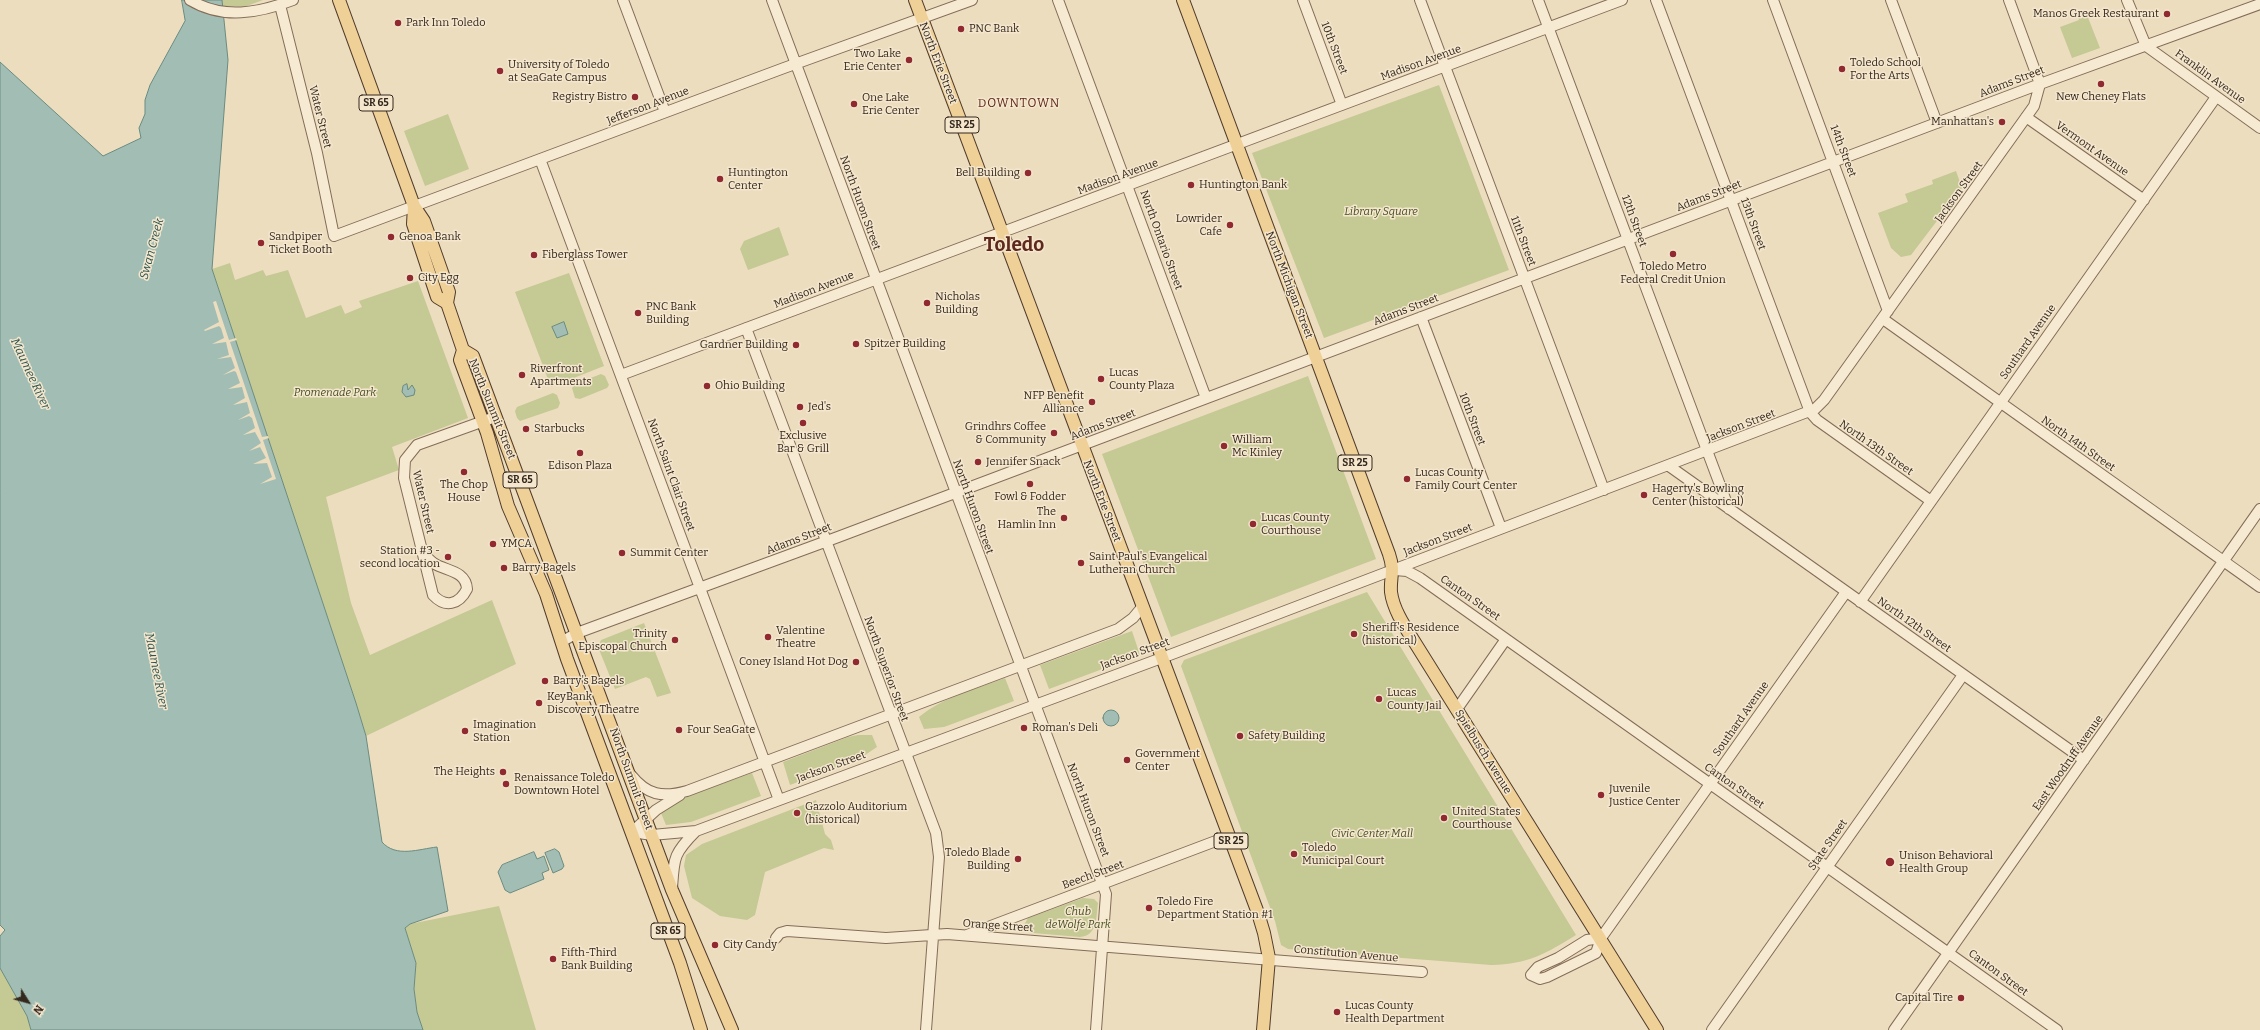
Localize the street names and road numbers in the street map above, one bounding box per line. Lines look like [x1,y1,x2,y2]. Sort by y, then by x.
street label: North Erie Street [916,20,960,106]
street label: 10th Street [1318,20,1350,76]
street label: Madison Avenue [1379,42,1463,84]
street label: Franklin Avenue [2172,47,2248,107]
street label: Adams Street [1977,63,2047,101]
street label: Water Street [306,84,334,150]
street label: Jefferson Avenue [605,84,691,128]
road number: SR 65 [359,95,393,111]
road number: SR 25 [945,117,979,133]
street label: Vermont Avenue [2053,119,2131,179]
street label: 14th Street [1827,123,1859,179]
street label: North Huron Street [837,154,883,252]
street label: Madison Avenue [1076,156,1160,198]
street label: Jackson Street [1932,159,1986,225]
street label: Adams Street [1674,177,1744,215]
street label: North Ontario Street [1137,188,1185,292]
street label: 12th Street [1618,193,1650,249]
street label: 13th Street [1737,196,1769,252]
street label: 11th Street [1507,214,1539,268]
street label: North Michigan Street [1262,230,1316,340]
street label: Madison Avenue [772,269,856,311]
street label: Adams Street [1371,291,1441,329]
street label: Southard Avenue [1997,302,2059,382]
street label: North Summit Street [466,357,518,461]
street label: 10th Street [1456,391,1488,447]
street label: Adams Street [1068,406,1138,444]
street label: Jackson Street [1705,407,1777,445]
street label: North 14th Street [2038,414,2118,474]
street label: North Saint Clair Street [645,417,697,533]
street label: North 13th Street [1836,418,1916,478]
road number: SR 25 [1338,455,1372,471]
street label: North Huron Street [950,458,996,556]
street label: North Erie Street [1080,458,1124,544]
street label: Water Street [409,469,437,535]
road number: SR 65 [503,472,537,488]
street label: Adams Street [764,520,834,558]
street label: Jackson Street [1402,521,1474,559]
street label: Canton Street [1437,572,1503,624]
street label: North 12th Street [1875,595,1953,655]
street label: North Superior Street [861,615,911,723]
street label: Jackson Street [1099,635,1171,673]
street label: Southard Avenue [1710,679,1772,759]
street label: Spielbusch Avenue [1452,707,1514,797]
street label: East Woodruff Avenue [2030,713,2106,813]
street label: North Summit Street [606,726,656,832]
street label: Jackson Street [795,748,867,786]
street label: Canton Street [1701,760,1767,812]
street label: North Huron Street [1064,761,1112,859]
street label: State Street [1806,817,1850,873]
road number: SR 25 [1214,833,1248,849]
street label: Beech Street [1060,858,1126,892]
street label: Orange Street [962,917,1034,935]
road number: SR 65 [651,923,685,939]
street label: Constitution Avenue [1293,943,1399,965]
street label: Canton Street [1966,947,2030,999]

